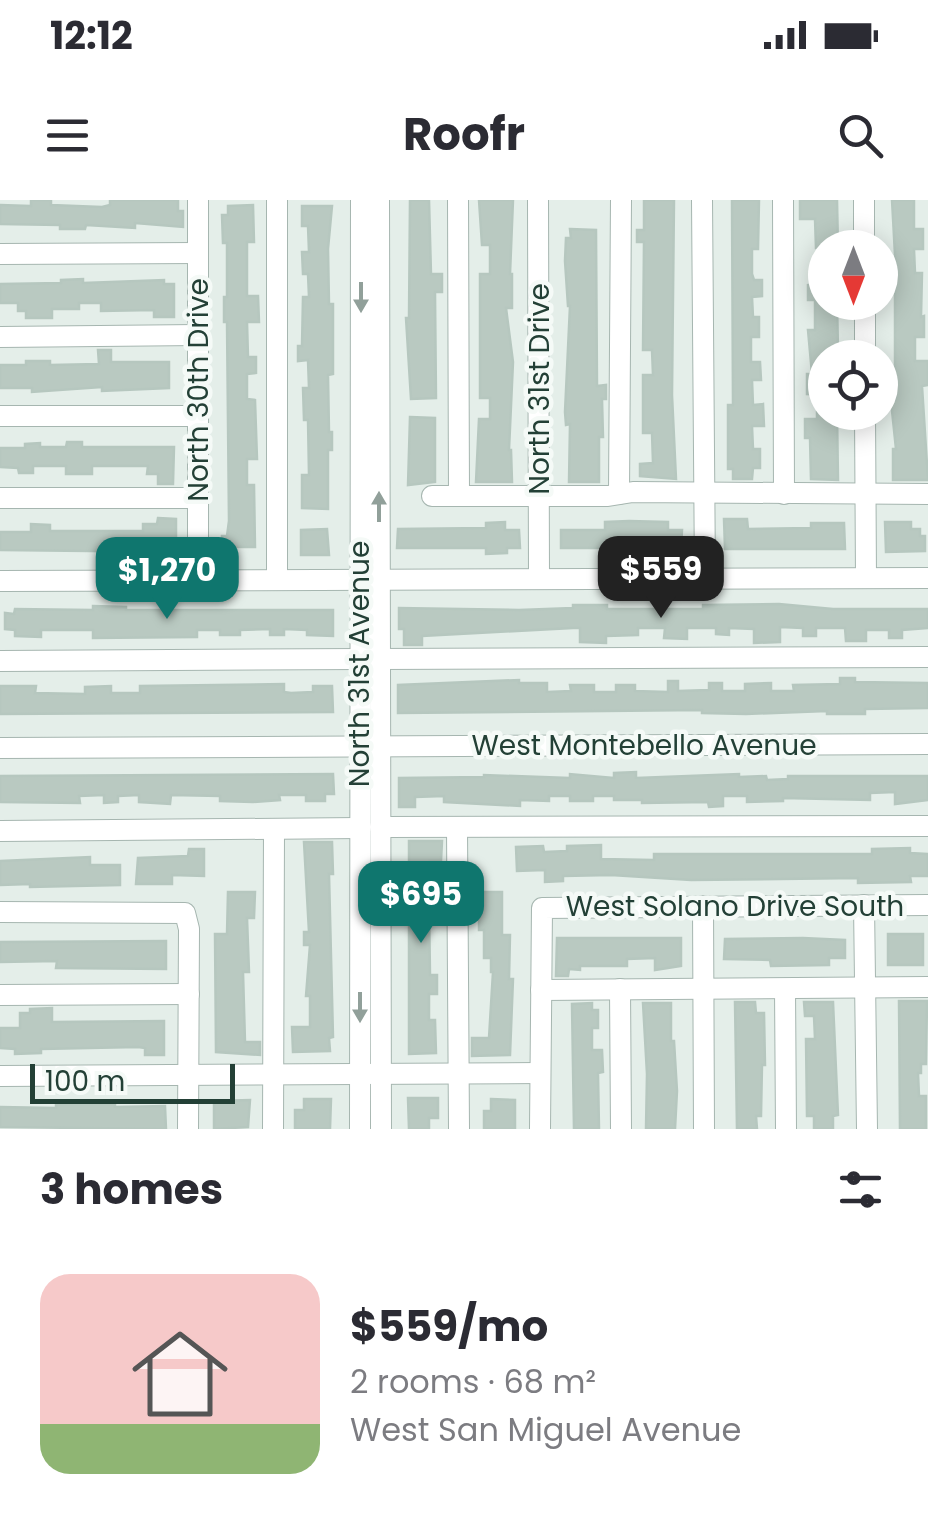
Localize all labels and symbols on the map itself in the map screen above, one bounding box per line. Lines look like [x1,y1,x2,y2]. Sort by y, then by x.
north arrow [808,230,898,320]
street label: North 30th Drive [179,278,218,502]
one-way arrow [353,282,369,314]
street label: North 31st Drive [520,283,559,495]
one-way arrow [371,490,387,522]
pin: $559 [602,536,720,621]
pin: $1,270 [86,537,248,622]
street label: North 31st Avenue [340,541,379,787]
street label: West Montebello Avenue [471,726,817,765]
pin: $695 [362,861,480,946]
street label: West Solano Drive South [566,887,904,926]
one-way arrow [352,992,368,1024]
scale bar [30,1059,235,1104]

